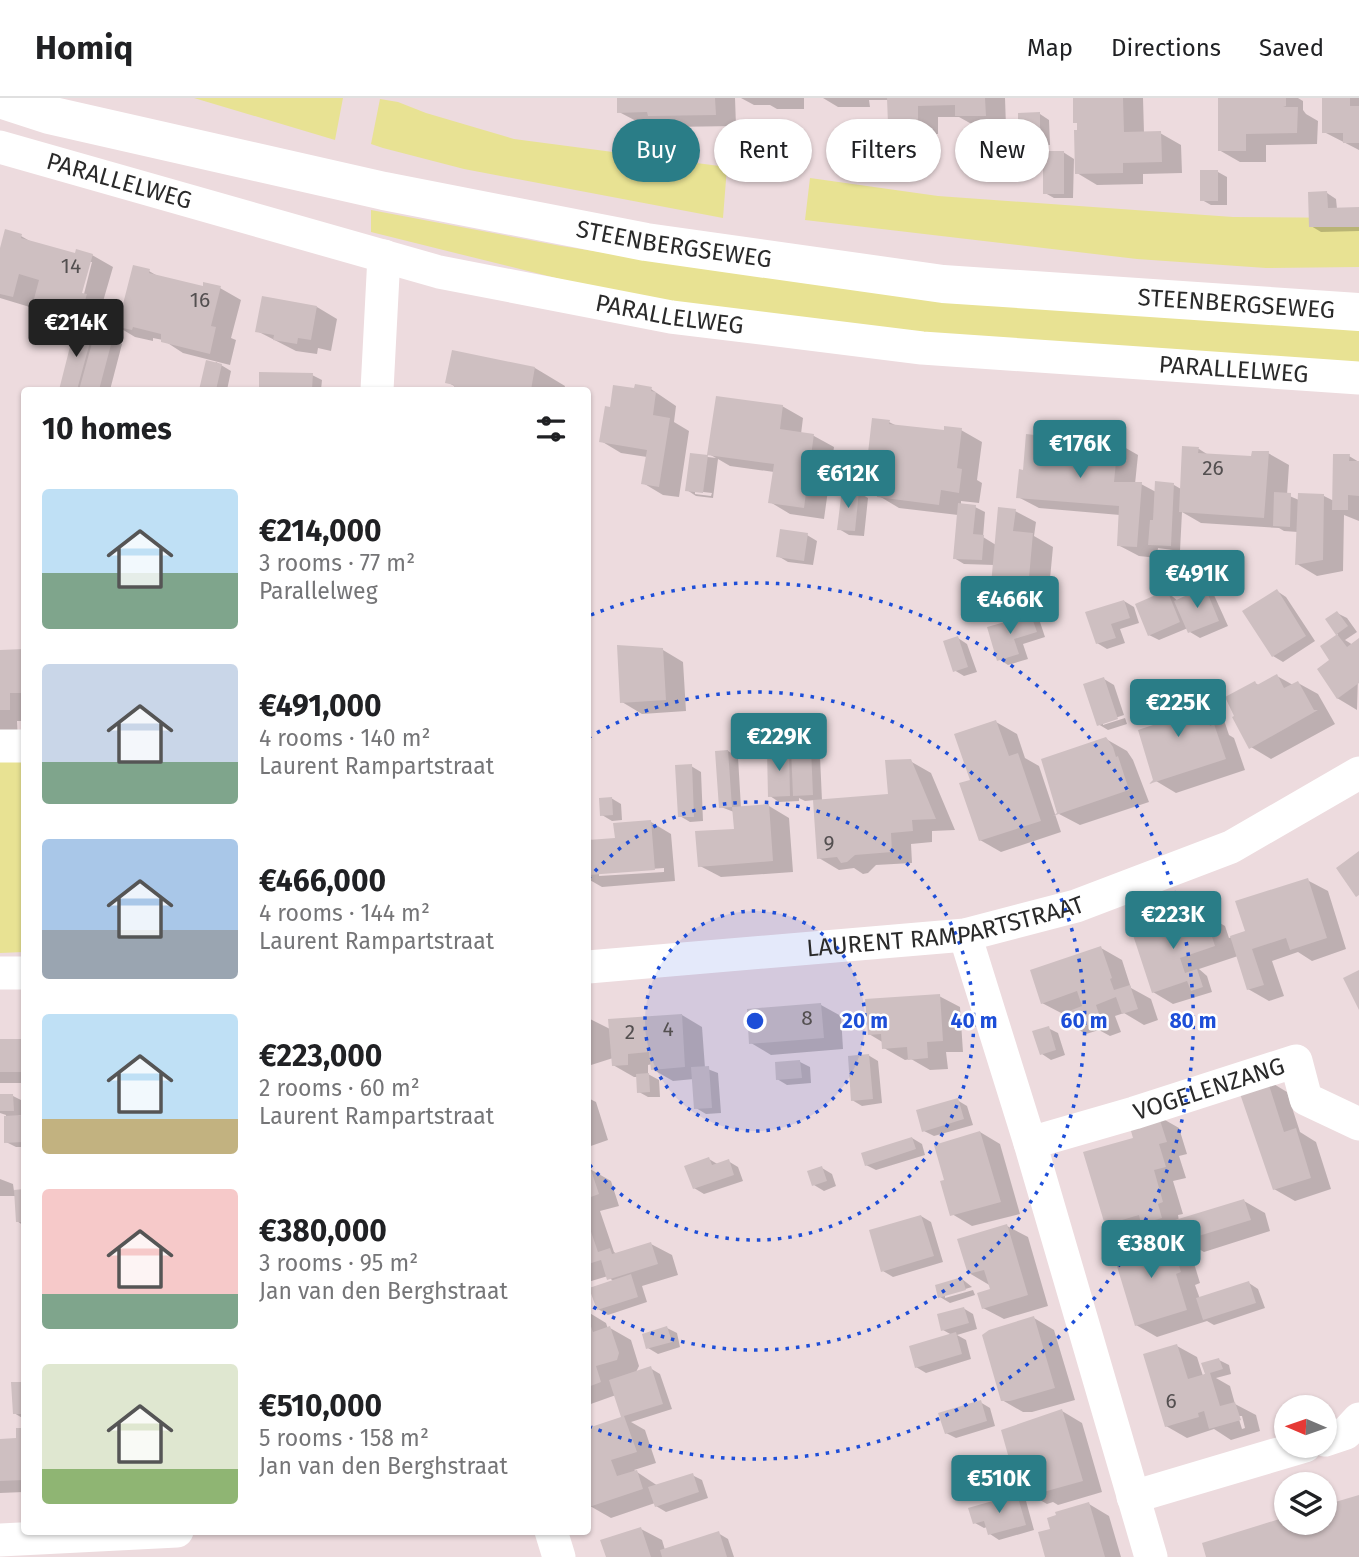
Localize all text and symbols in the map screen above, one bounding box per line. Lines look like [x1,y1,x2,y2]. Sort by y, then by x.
text: Homiq [35,28,133,68]
text: Map [1027,34,1073,62]
text: Directions [1111,34,1221,62]
text: Saved [1259,34,1324,62]
chip: Buy [612,119,700,182]
chip: Rent [714,119,812,182]
chip: Filters [826,119,941,182]
chip: New [955,119,1049,182]
street label: PARALLELWEG [43,147,195,215]
street label: STEENBERGSEWEG [574,215,773,274]
house number: 14 [61,253,81,279]
street label: STEENBERGSEWEG [1137,283,1336,324]
house number: 16 [190,287,210,313]
street label: PARALLELWEG [593,289,745,340]
pin: €214K [27,300,125,359]
text: €214K [45,308,107,336]
street label: PARALLELWEG [1158,350,1309,388]
icon: filters [532,410,570,448]
text: 10 homes [42,411,172,447]
pin: €176K [1031,420,1129,480]
text: €176K [1049,429,1111,457]
pin: €612K [799,450,897,510]
house number: 26 [1202,455,1224,481]
text: €612K [817,459,879,487]
text: €214,000 [259,513,382,549]
icon: home [98,517,182,601]
text: 3 rooms · 77 m² [259,549,415,577]
pin: €491K [1148,550,1246,610]
text: €491K [1165,559,1229,587]
pin: €466K [961,576,1059,636]
text: Parallelweg [259,577,378,605]
text: €466K [977,585,1043,613]
pin: €225K [1129,680,1227,739]
text: €491,000 [259,688,382,724]
text: €225K [1146,688,1210,716]
icon: home [98,692,182,776]
pin: €229K [730,714,828,773]
text: €229K [747,722,811,750]
text: 4 rooms · 140 m² [259,724,430,752]
text: Laurent Rampartstraat [259,752,494,780]
house number: 9 [823,830,835,856]
text: €466,000 [259,863,386,899]
icon: home [98,867,182,951]
street label: LAURENT RAMPARTSTRAAT [805,890,1089,962]
pin: €223K [1124,892,1222,951]
text: 4 rooms · 144 m² [259,899,430,927]
text: €223K [1141,900,1205,928]
text: Laurent Rampartstraat [259,927,494,955]
house number: 8 [801,1005,813,1031]
text: 20 m [842,1008,888,1034]
text: 40 m [951,1008,997,1034]
text: 60 m [1061,1008,1107,1034]
text: 80 m [1169,1008,1217,1034]
centre of rings [743,1009,767,1033]
house number: 4 [662,1016,674,1042]
house number: 2 [625,1019,635,1045]
text: €223,000 [259,1038,382,1074]
icon: home [98,1042,182,1126]
street label: VOGELENZANG [1130,1052,1288,1126]
text: 2 rooms · 60 m² [259,1074,420,1102]
text: Laurent Rampartstraat [259,1102,494,1130]
text: €380,000 [259,1213,387,1249]
icon: home [98,1217,182,1301]
pin: €380K [1102,1220,1200,1280]
text: €380K [1118,1229,1184,1257]
text: 3 rooms · 95 m² [259,1249,418,1277]
text: Jan van den Berghstraat [259,1277,508,1305]
text: €510,000 [259,1388,382,1424]
house number: 6 [1165,1388,1177,1414]
icon: home [98,1392,182,1476]
north arrow [1274,1395,1337,1458]
map controls [1274,1395,1337,1535]
text: 5 rooms · 158 m² [259,1424,429,1452]
text: Jan van den Berghstraat [259,1452,508,1480]
pin: €510K [950,1456,1048,1515]
text: €510K [967,1464,1031,1492]
button: layers [1274,1472,1337,1535]

